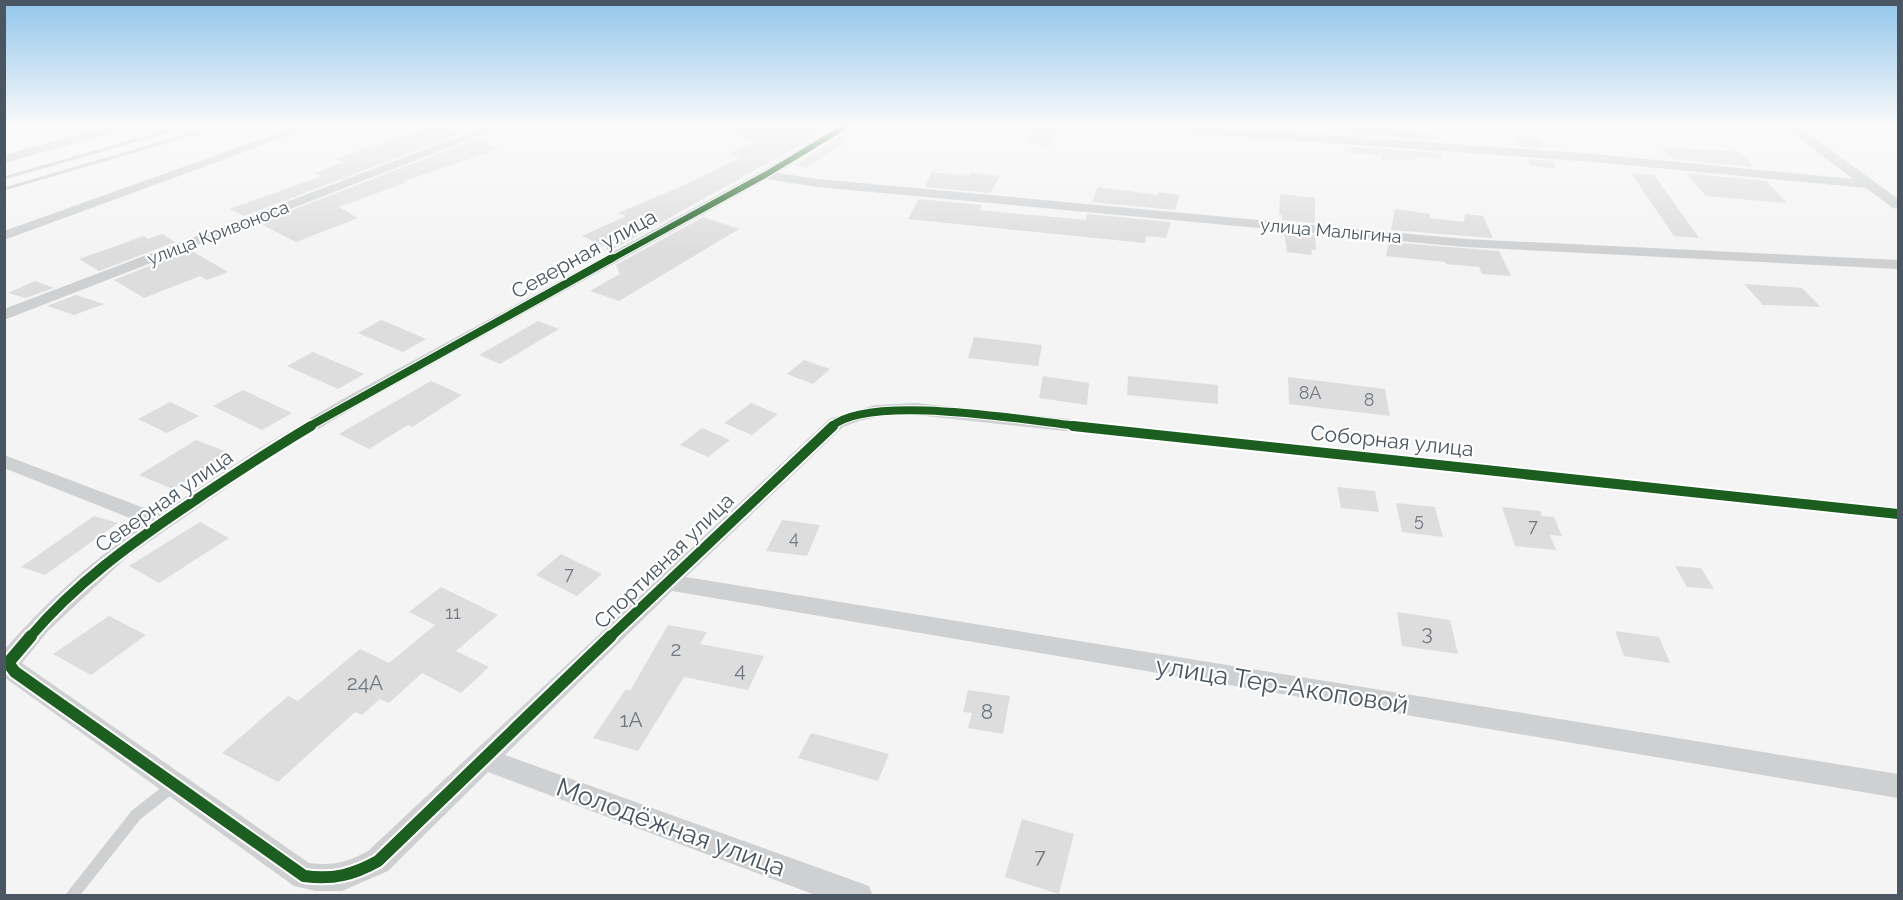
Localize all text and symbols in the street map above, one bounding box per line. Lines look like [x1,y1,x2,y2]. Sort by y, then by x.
street label: улица Кривоноса [144,196,292,269]
street label: Северная улица [507,203,661,304]
street label: улица Малыгина [1260,214,1403,247]
house number: 8А [1299,382,1321,403]
house number: 8 [1364,389,1374,410]
street label: Соборная улица [1309,420,1475,461]
street label: Северная улица [90,444,237,557]
street label: Спортивная улица [589,488,739,634]
house number: 5 [1414,509,1424,530]
house number: 7 [1528,515,1538,536]
house number: 4 [789,527,799,548]
house number: 7 [564,563,574,584]
house number: 11 [445,602,461,623]
house number: 3 [1421,620,1433,645]
house number: 2 [671,636,681,661]
street label: улица Тер-Акоповой [1153,650,1411,720]
house number: 4 [734,657,746,682]
house number: 24А [347,670,383,695]
house number: 8 [981,699,993,724]
house number: 1А [619,707,643,732]
street label: Молодёжная улица [552,772,790,882]
house number: 7 [1034,843,1046,868]

